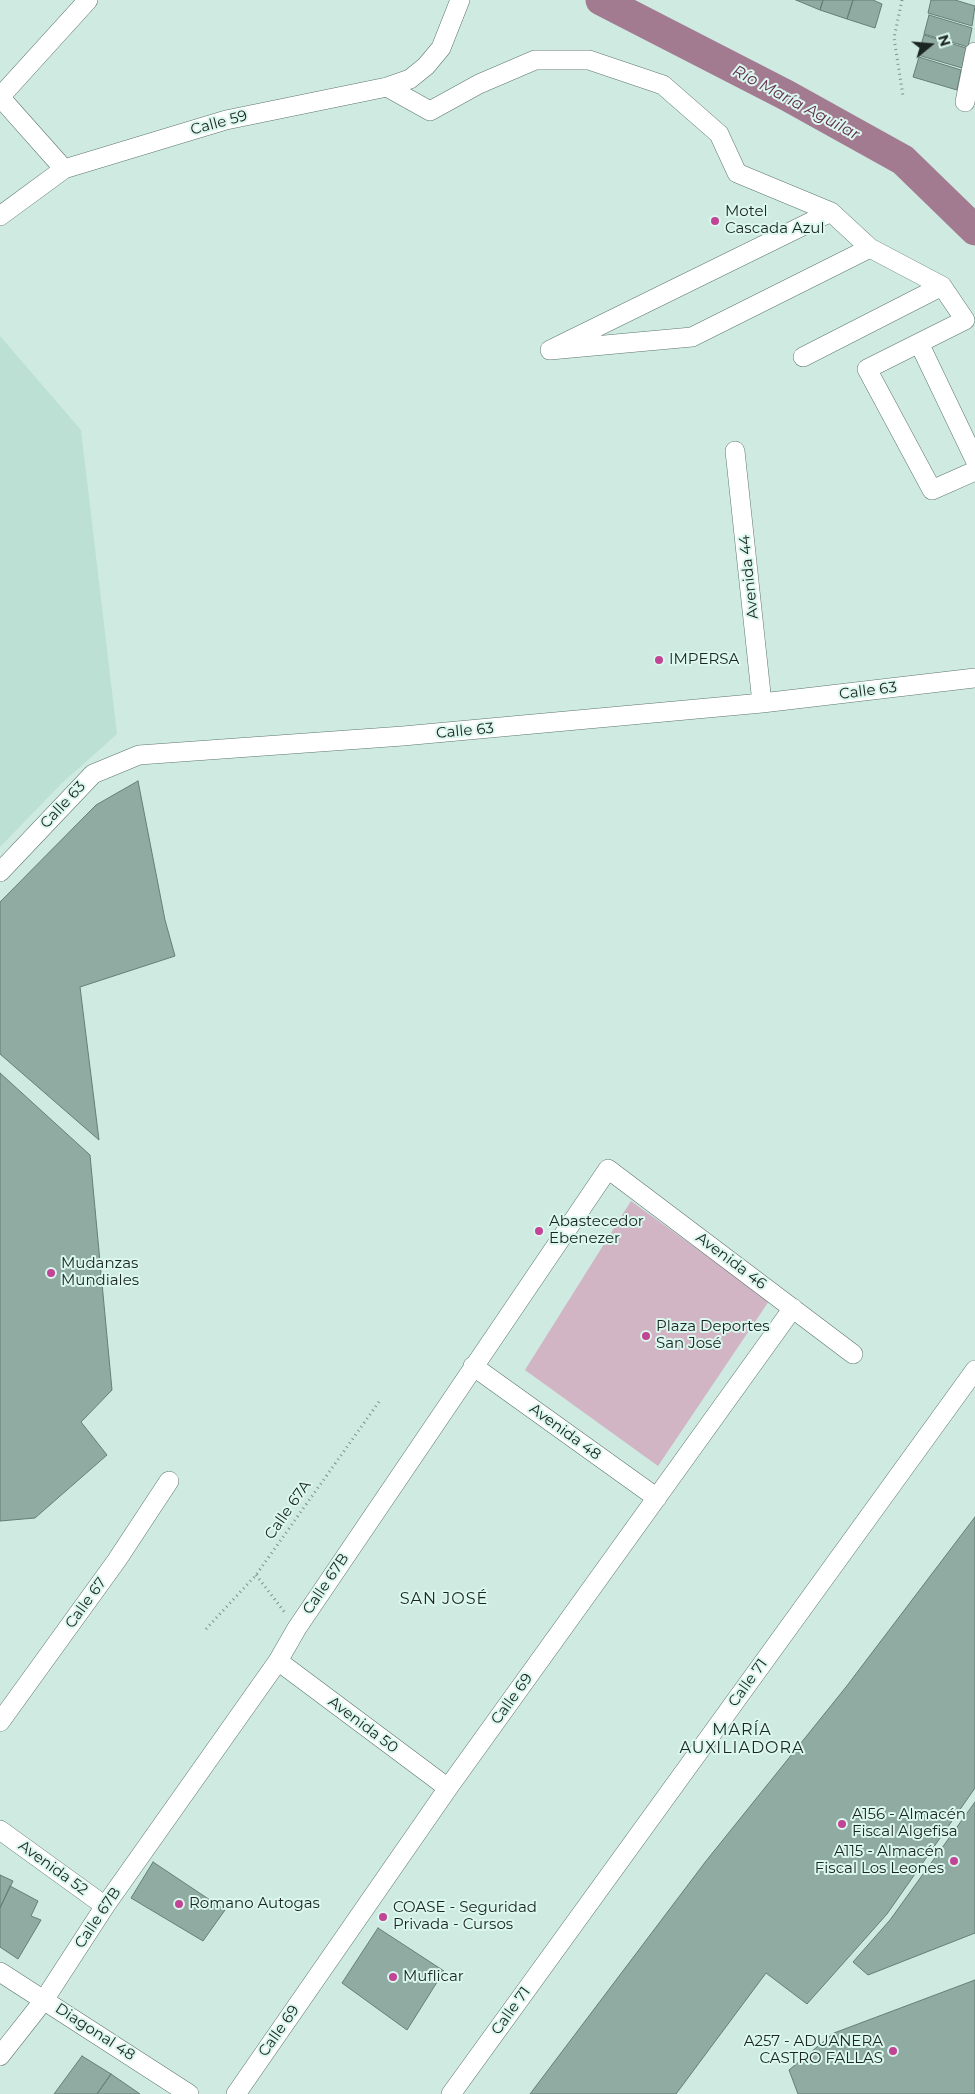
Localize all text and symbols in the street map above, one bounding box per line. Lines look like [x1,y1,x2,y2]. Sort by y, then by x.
north arrow [905,20,955,70]
text: N [934,33,955,49]
water label: Río María Aguilar [729,61,863,145]
street label: Calle 59 [189,107,249,139]
place label: Motel Cascada Azul [725,203,824,238]
marker: Motel Cascada Azul [709,215,721,227]
street label: Avenida 44 [736,534,762,620]
place label: IMPERSA [669,651,739,669]
marker: IMPERSA [653,654,665,666]
street label: Calle 63 [838,679,898,703]
street label: Calle 63 [435,720,495,742]
street label: Calle 63 [37,778,89,832]
place label: Abastecedor Ebenezer [549,1213,644,1248]
marker: Abastecedor Ebenezer [533,1225,545,1237]
street label: Avenida 46 [692,1229,770,1293]
place label: Mudanzas Mundiales [61,1255,139,1290]
marker: Mudanzas Mundiales [45,1267,57,1279]
place label: Plaza Deportes San José [656,1318,770,1353]
marker: Plaza Deportes San José [640,1330,652,1342]
street label: Avenida 48 [526,1400,604,1464]
street label: Calle 67A [261,1477,315,1543]
street label: Calle 67B [299,1550,353,1618]
street label: Calle 67 [62,1574,110,1632]
district label: SAN JOSÉ [399,1589,489,1609]
street label: Calle 71 [725,1656,771,1710]
street label: Calle 69 [487,1670,537,1728]
street label: Avenida 50 [324,1693,402,1757]
district label: MARÍA AUXILIADORA [678,1720,806,1758]
place label: A156 - Almacén Fiscal Algefisa [852,1806,966,1841]
marker: A156 - Almacén Fiscal Algefisa [836,1818,848,1830]
street label: Avenida 52 [15,1837,91,1899]
place label: A115 - Almacén Fiscal Los Leones [815,1843,944,1878]
marker: A115 - Almacén Fiscal Los Leones [948,1855,960,1867]
street label: Calle 67B [71,1884,125,1952]
place label: Romano Autogas [189,1895,320,1913]
marker: Romano Autogas [173,1898,185,1910]
place label: COASE - Seguridad Privada - Cursos [393,1899,537,1934]
marker: COASE - Seguridad Privada - Cursos [377,1911,389,1923]
place label: Muflicar [403,1968,464,1986]
marker: Muflicar [387,1971,399,1983]
street label: Calle 71 [488,1984,534,2038]
street label: Diagonal 48 [52,2000,138,2064]
street label: Calle 69 [255,2002,303,2060]
place label: A257 - ADUANERA CASTRO FALLAS [744,2033,883,2068]
marker: A257 - ADUANERA CASTRO FALLAS [887,2045,899,2057]

